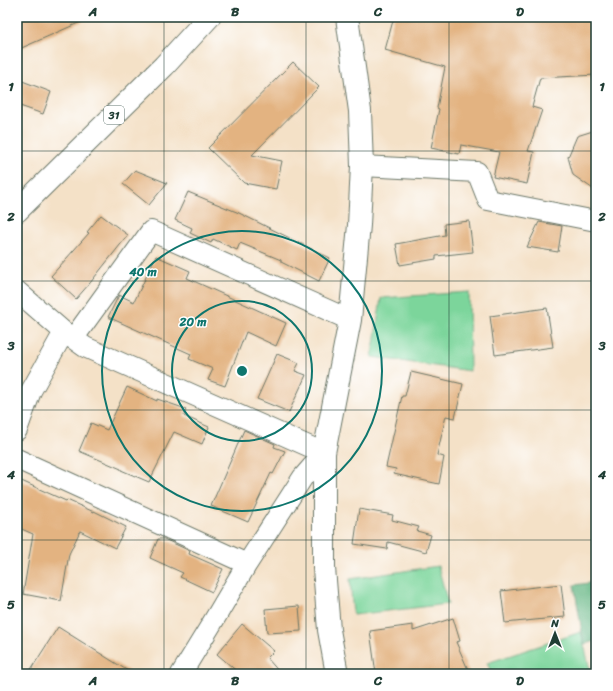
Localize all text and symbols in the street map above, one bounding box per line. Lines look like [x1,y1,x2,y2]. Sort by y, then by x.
text: A [88,0,97,23]
text: B [231,0,240,23]
text: C [373,0,383,23]
text: D [516,0,524,23]
text: 1 [8,75,14,98]
text: 1 [599,75,605,98]
road number: 31 [104,106,124,124]
text: 2 [6,205,15,228]
text: 2 [597,205,606,228]
text: 40 m [128,261,157,283]
text: 20 m [179,311,207,333]
text: 3 [6,334,15,357]
text: 3 [597,334,606,357]
centre of rings [235,364,249,378]
text: 4 [6,463,16,486]
text: 4 [597,463,607,486]
text: 5 [7,593,15,616]
text: 5 [598,593,606,616]
north arrow [535,613,575,653]
text: N [550,614,559,633]
text: A [88,669,97,691]
text: B [231,669,240,691]
text: C [373,669,383,691]
text: D [516,669,524,691]

